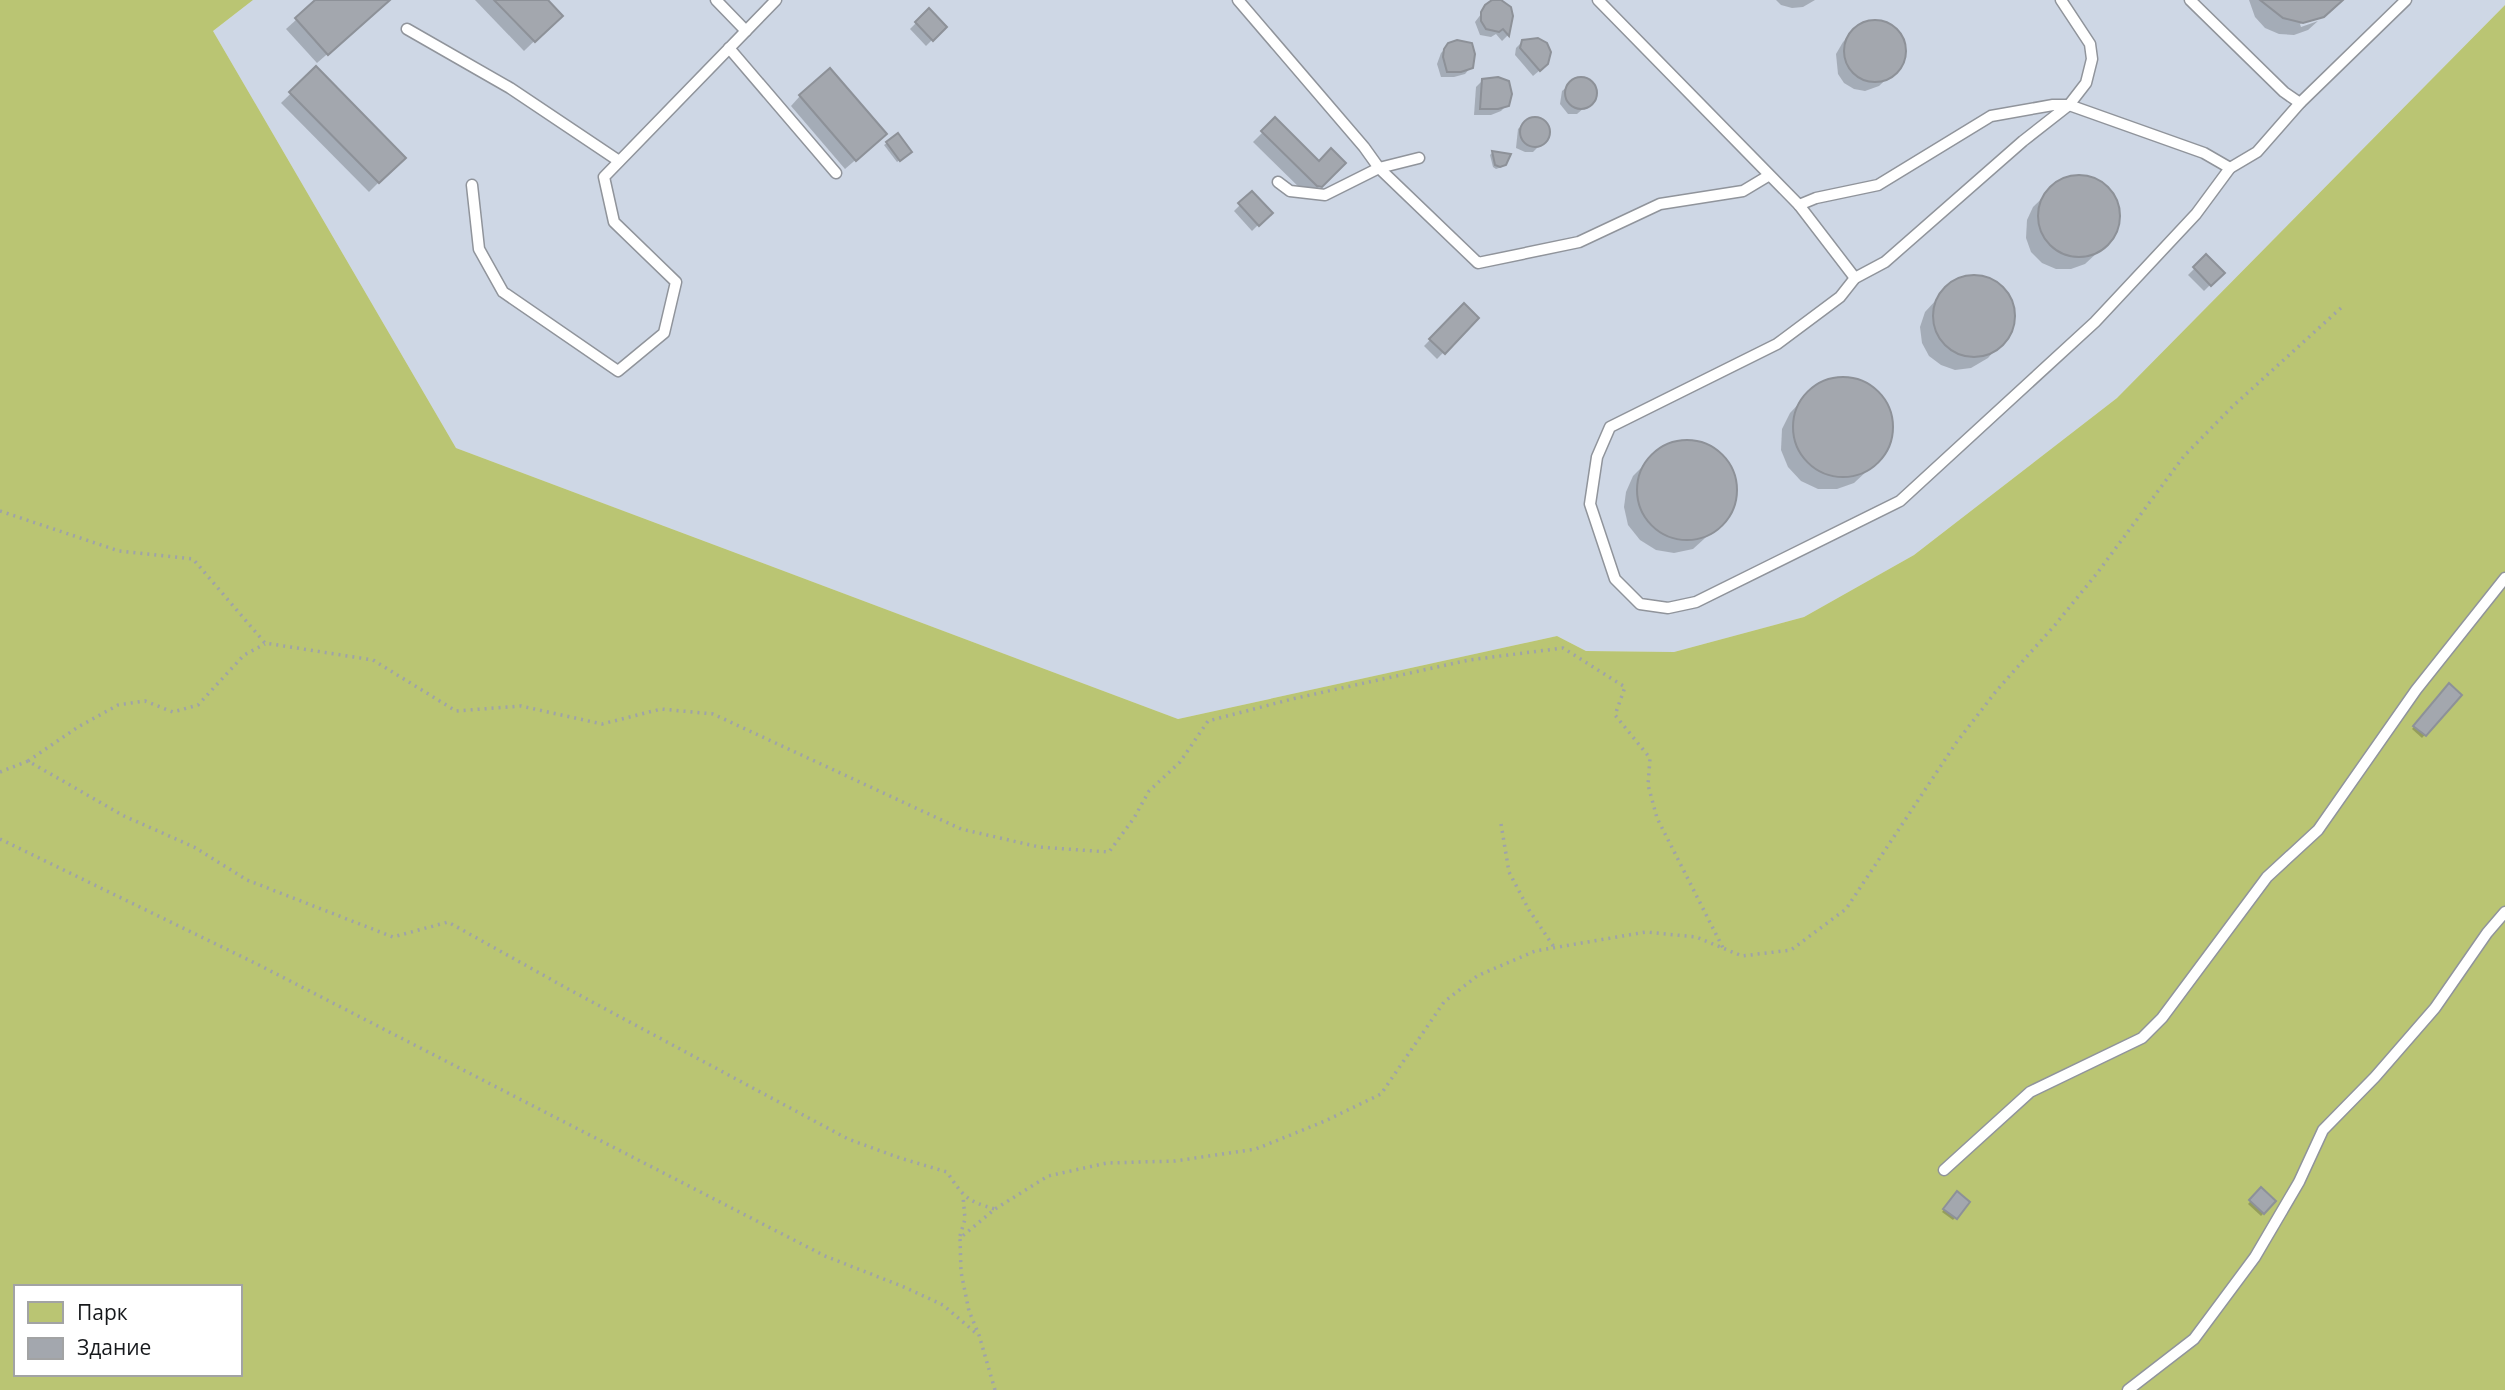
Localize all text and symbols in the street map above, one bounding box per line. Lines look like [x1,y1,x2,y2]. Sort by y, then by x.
legend [14,1285,242,1376]
text: Парк [77,1298,128,1326]
text: Здание [77,1333,151,1361]

